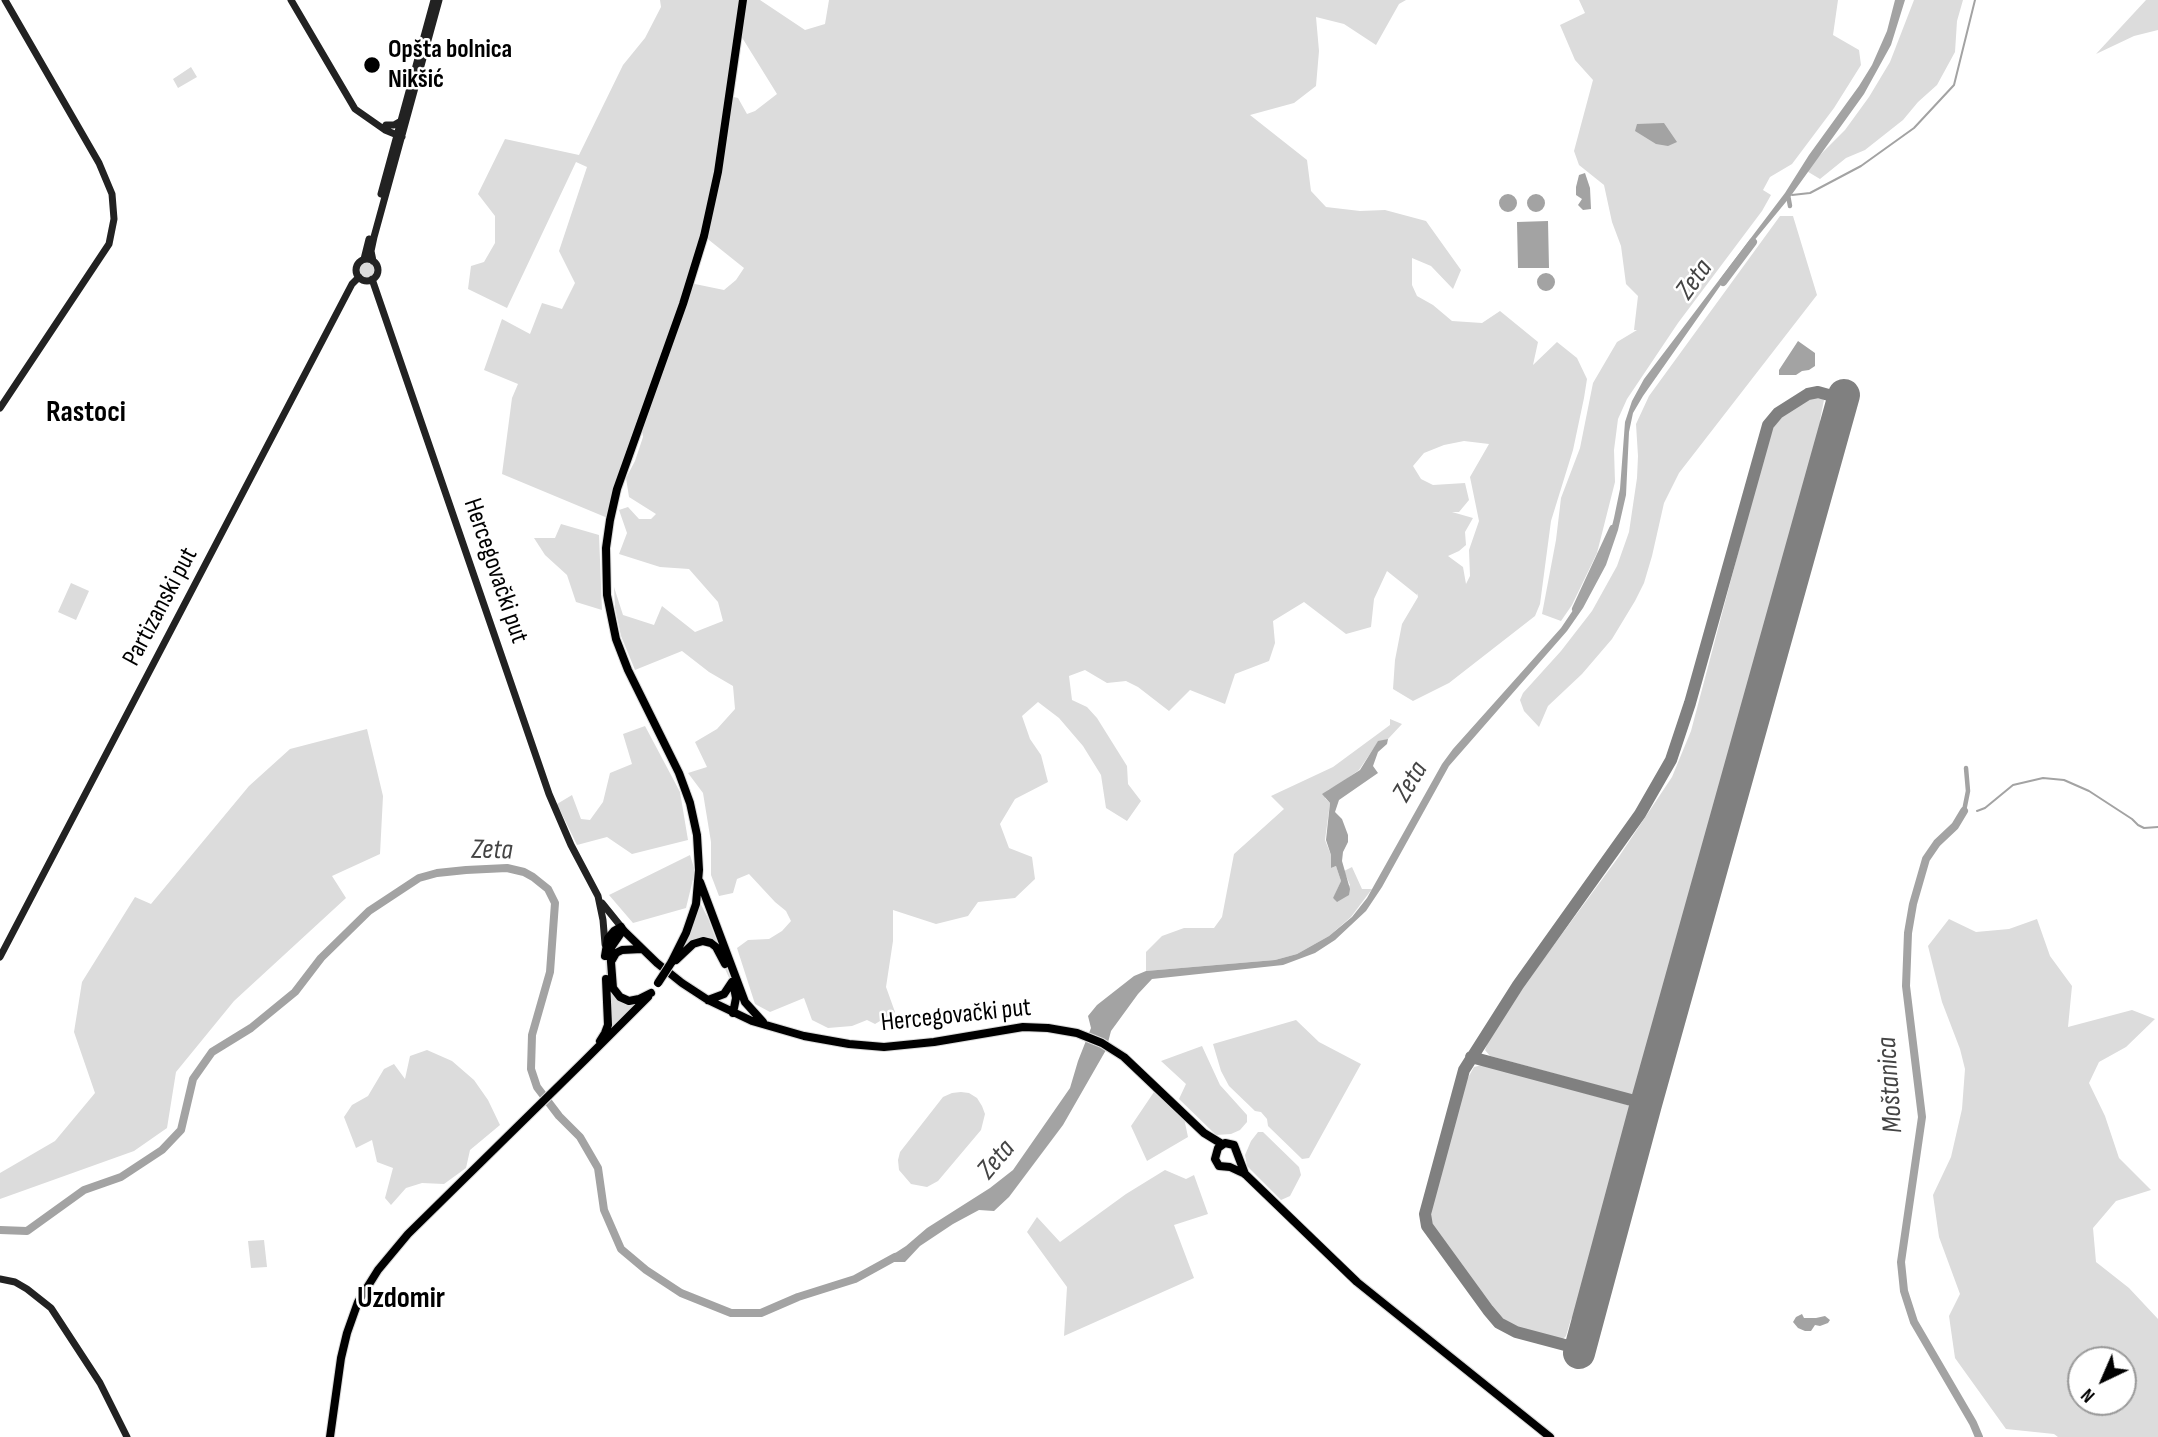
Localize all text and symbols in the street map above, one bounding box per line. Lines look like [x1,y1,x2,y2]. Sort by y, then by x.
place label: Opšta bolnica Nikšić [388,34,512,96]
marker: Opšta bolnica Nikšić [362,55,382,75]
water label: Zeta [1669,253,1721,307]
district label: Rastoci [46,395,126,431]
street label: Hercegovački put [456,495,534,647]
street label: Partizanski put [117,543,205,671]
water label: Zeta [1386,756,1436,808]
water label: Zeta [471,834,513,868]
street label: Hercegovački put [879,993,1033,1039]
water label: Moštanica [1871,1036,1911,1134]
water label: Zeta [971,1133,1023,1187]
district label: Uzdomir [357,1281,445,1317]
north arrow [2067,1346,2137,1416]
text: N [2077,1383,2100,1407]

